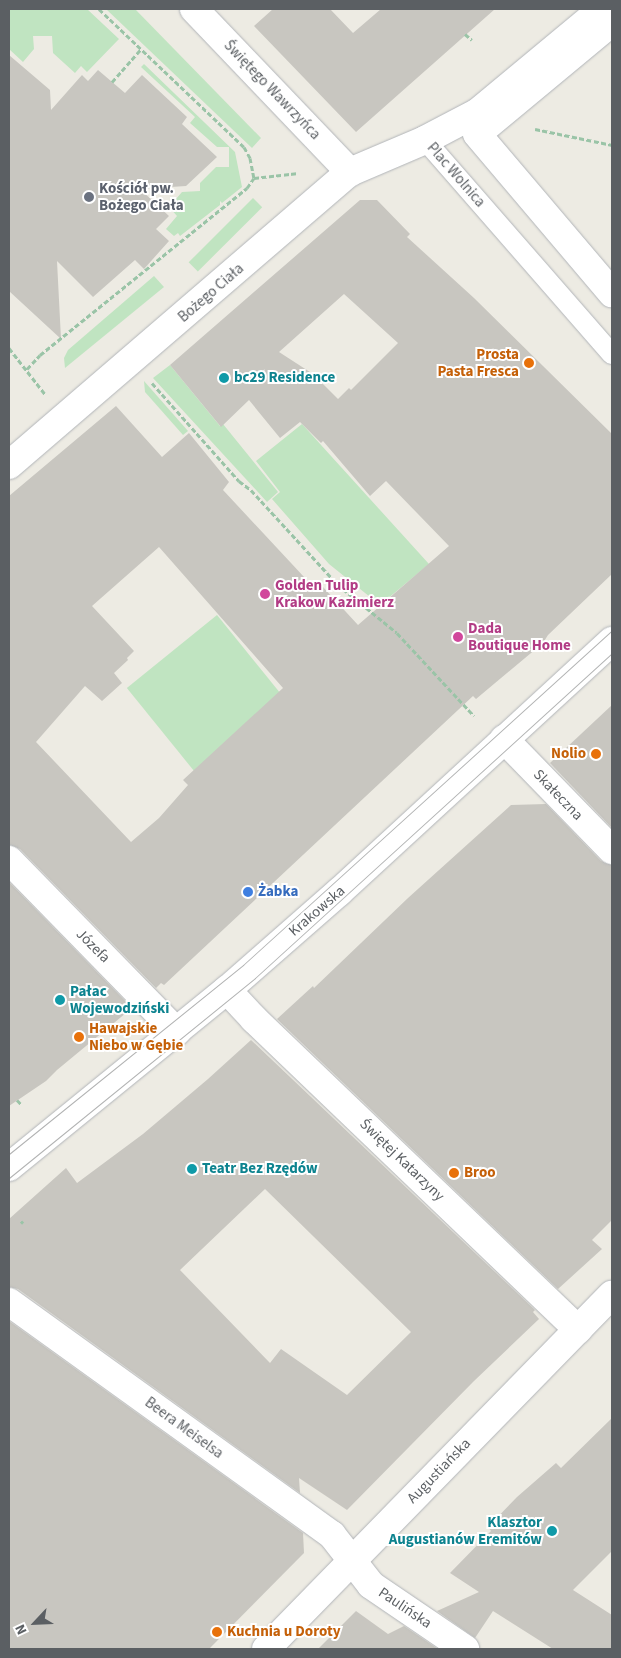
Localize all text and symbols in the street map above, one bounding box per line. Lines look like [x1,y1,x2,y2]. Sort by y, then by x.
street label: Świętego Wawrzyńca [220,37,324,143]
street label: Plac Wolnica [423,139,489,211]
place label: Kościół pw. Bożego Ciała [99,179,184,214]
marker: Kościół pw. Bożego Ciała [83,191,95,203]
street label: Bożego Ciała [175,260,247,326]
place label: Prosta Pasta Fresca [437,345,519,380]
marker: Prosta Pasta Fresca [523,357,535,369]
place label: bc29 Residence [234,369,335,387]
marker: bc29 Residence [218,372,230,384]
place label: Golden Tulip Krakow Kazimierz [275,576,394,611]
marker: Golden Tulip Krakow Kazimierz [259,588,271,600]
place label: Dada Boutique Home [468,619,571,654]
marker: Dada Boutique Home [452,631,464,643]
place label: Nolio [551,745,586,763]
marker: Nolio [590,748,602,760]
street label: Skałeczna [529,766,587,824]
street label: Krakowska [285,882,349,940]
place label: Żabka [258,883,298,901]
marker: Żabka [242,886,254,898]
street label: Józefa [72,925,114,967]
place label: Pałac Wojewodziński [70,982,169,1017]
marker: Pałac Wojewodziński [54,994,66,1006]
place label: Hawajskie Niebo w Gębie [89,1019,183,1054]
marker: Hawajskie Niebo w Gębie [73,1031,85,1043]
street label: Świętej Katarzyny [356,1115,448,1205]
place label: Teatr Bez Rzędów [202,1160,318,1178]
marker: Teatr Bez Rzędów [186,1163,198,1175]
place label: Broo [464,1164,496,1182]
marker: Broo [448,1167,460,1179]
street label: Beera Meiselsa [141,1394,227,1462]
street label: Augustiańska [404,1435,474,1507]
place label: Klasztor Augustianów Eremitów [389,1513,542,1548]
marker: Klasztor Augustianów Eremitów [546,1525,558,1537]
street label: Paulińska [375,1584,435,1632]
north arrow [10,1598,60,1648]
text: N [10,1621,32,1638]
place label: Kuchnia u Doroty [227,1623,340,1641]
marker: Kuchnia u Doroty [211,1626,223,1638]

